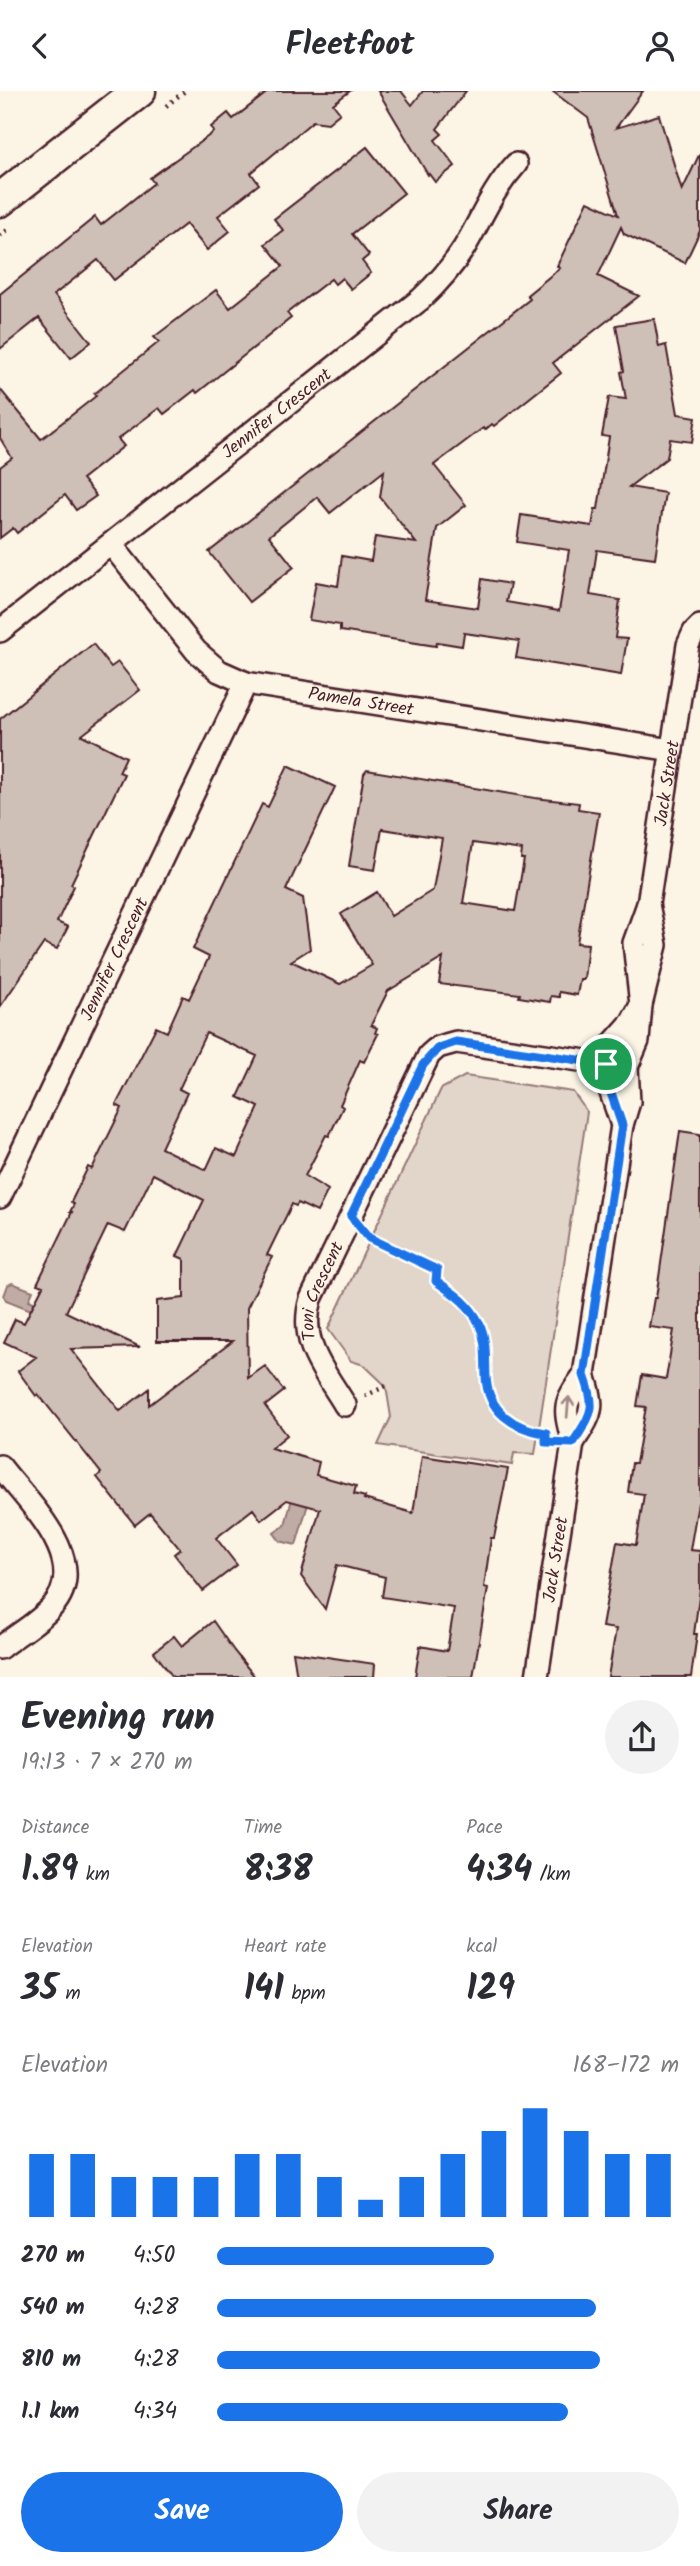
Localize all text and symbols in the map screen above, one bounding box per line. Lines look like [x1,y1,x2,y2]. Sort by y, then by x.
text: Fleetfoot [285,20,415,71]
icon: back [21,27,59,65]
icon: person [641,27,679,65]
street label: Jennifer Crescent [216,361,339,467]
street label: Pamela Street [306,680,417,725]
street label: Jack Street [647,738,689,828]
street label: Jennifer Crescent [73,892,158,1026]
pin [576,1034,636,1094]
icon: arrive [587,1045,625,1083]
street label: Toni Crescent [294,1236,353,1343]
one-way arrow [562,1396,575,1419]
street label: Jack Street [536,1514,578,1604]
text: Evening run [21,1689,215,1749]
button: share [605,1700,679,1774]
text: 19:13 · 7 × 270 m [21,1745,193,1781]
text: Distance [21,1813,89,1843]
text: Time [244,1813,282,1843]
text: Pace [466,1813,503,1843]
text: 1.89 [21,1843,78,1899]
text: 8:38 [244,1843,313,1899]
text: 4:34 [466,1843,532,1899]
text: km [78,1860,110,1890]
text: /km [532,1860,571,1890]
text: Elevation [21,1932,93,1962]
text: Heart rate [244,1932,326,1962]
text: kcal [466,1932,497,1962]
text: 35 [21,1962,58,2018]
text: 141 [244,1962,284,2018]
text: 129 [466,1962,515,2018]
text: m [58,1979,81,2009]
text: bpm [284,1979,326,2009]
text: Elevation [21,2048,108,2084]
text: 168–172 m [572,2048,679,2084]
text: 270 m [21,2238,85,2274]
text: 4:50 [133,2238,175,2274]
text: 540 m [21,2290,85,2326]
text: 4:28 [133,2290,179,2326]
text: 810 m [21,2342,81,2378]
text: 4:28 [133,2342,179,2378]
text: 1.1 km [21,2394,79,2430]
text: 4:34 [133,2394,177,2430]
button: Save [21,2472,343,2552]
button: Share [357,2472,679,2552]

